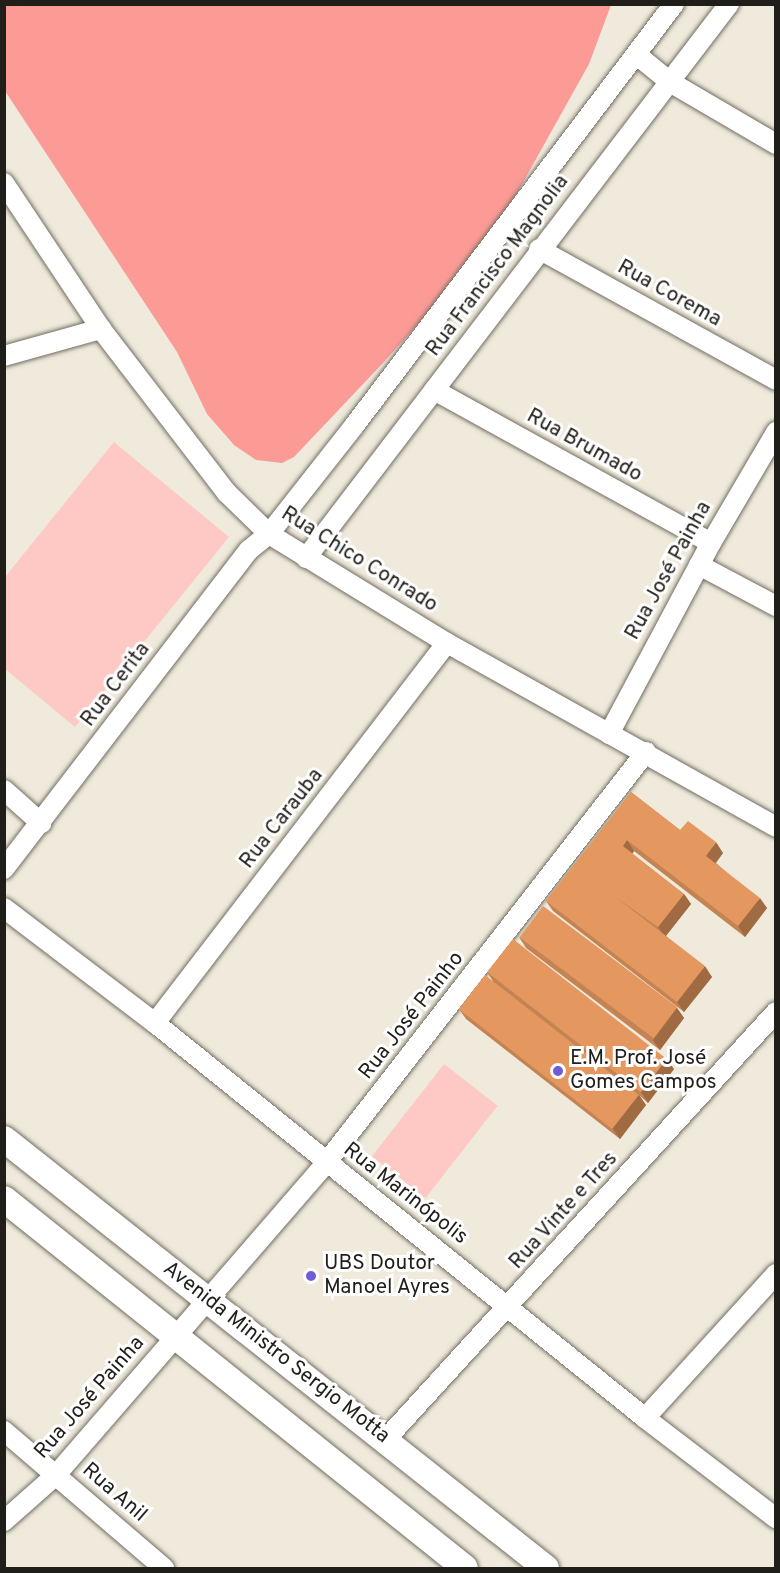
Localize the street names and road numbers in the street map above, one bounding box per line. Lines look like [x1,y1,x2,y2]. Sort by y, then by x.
street label: Rua Francisco Magnolia [421,170,575,362]
street label: Rua Corema [613,255,725,333]
street label: Rua Brumado [522,404,646,488]
street label: Rua José Painha [621,497,717,645]
street label: Rua Chico Conrado [276,502,442,618]
street label: Rua Cerita [76,638,156,732]
street label: Rua Carauba [235,764,329,874]
street label: Rua José Painho [354,947,470,1085]
street label: Rua Marinópolis [338,1138,472,1250]
street label: Rua Vinte e Tres [504,1146,624,1276]
street label: Avenida Ministro Sergio Motta [158,1257,394,1449]
street label: Rua José Painha [30,1331,150,1465]
street label: Rua Anil [76,1458,152,1528]

